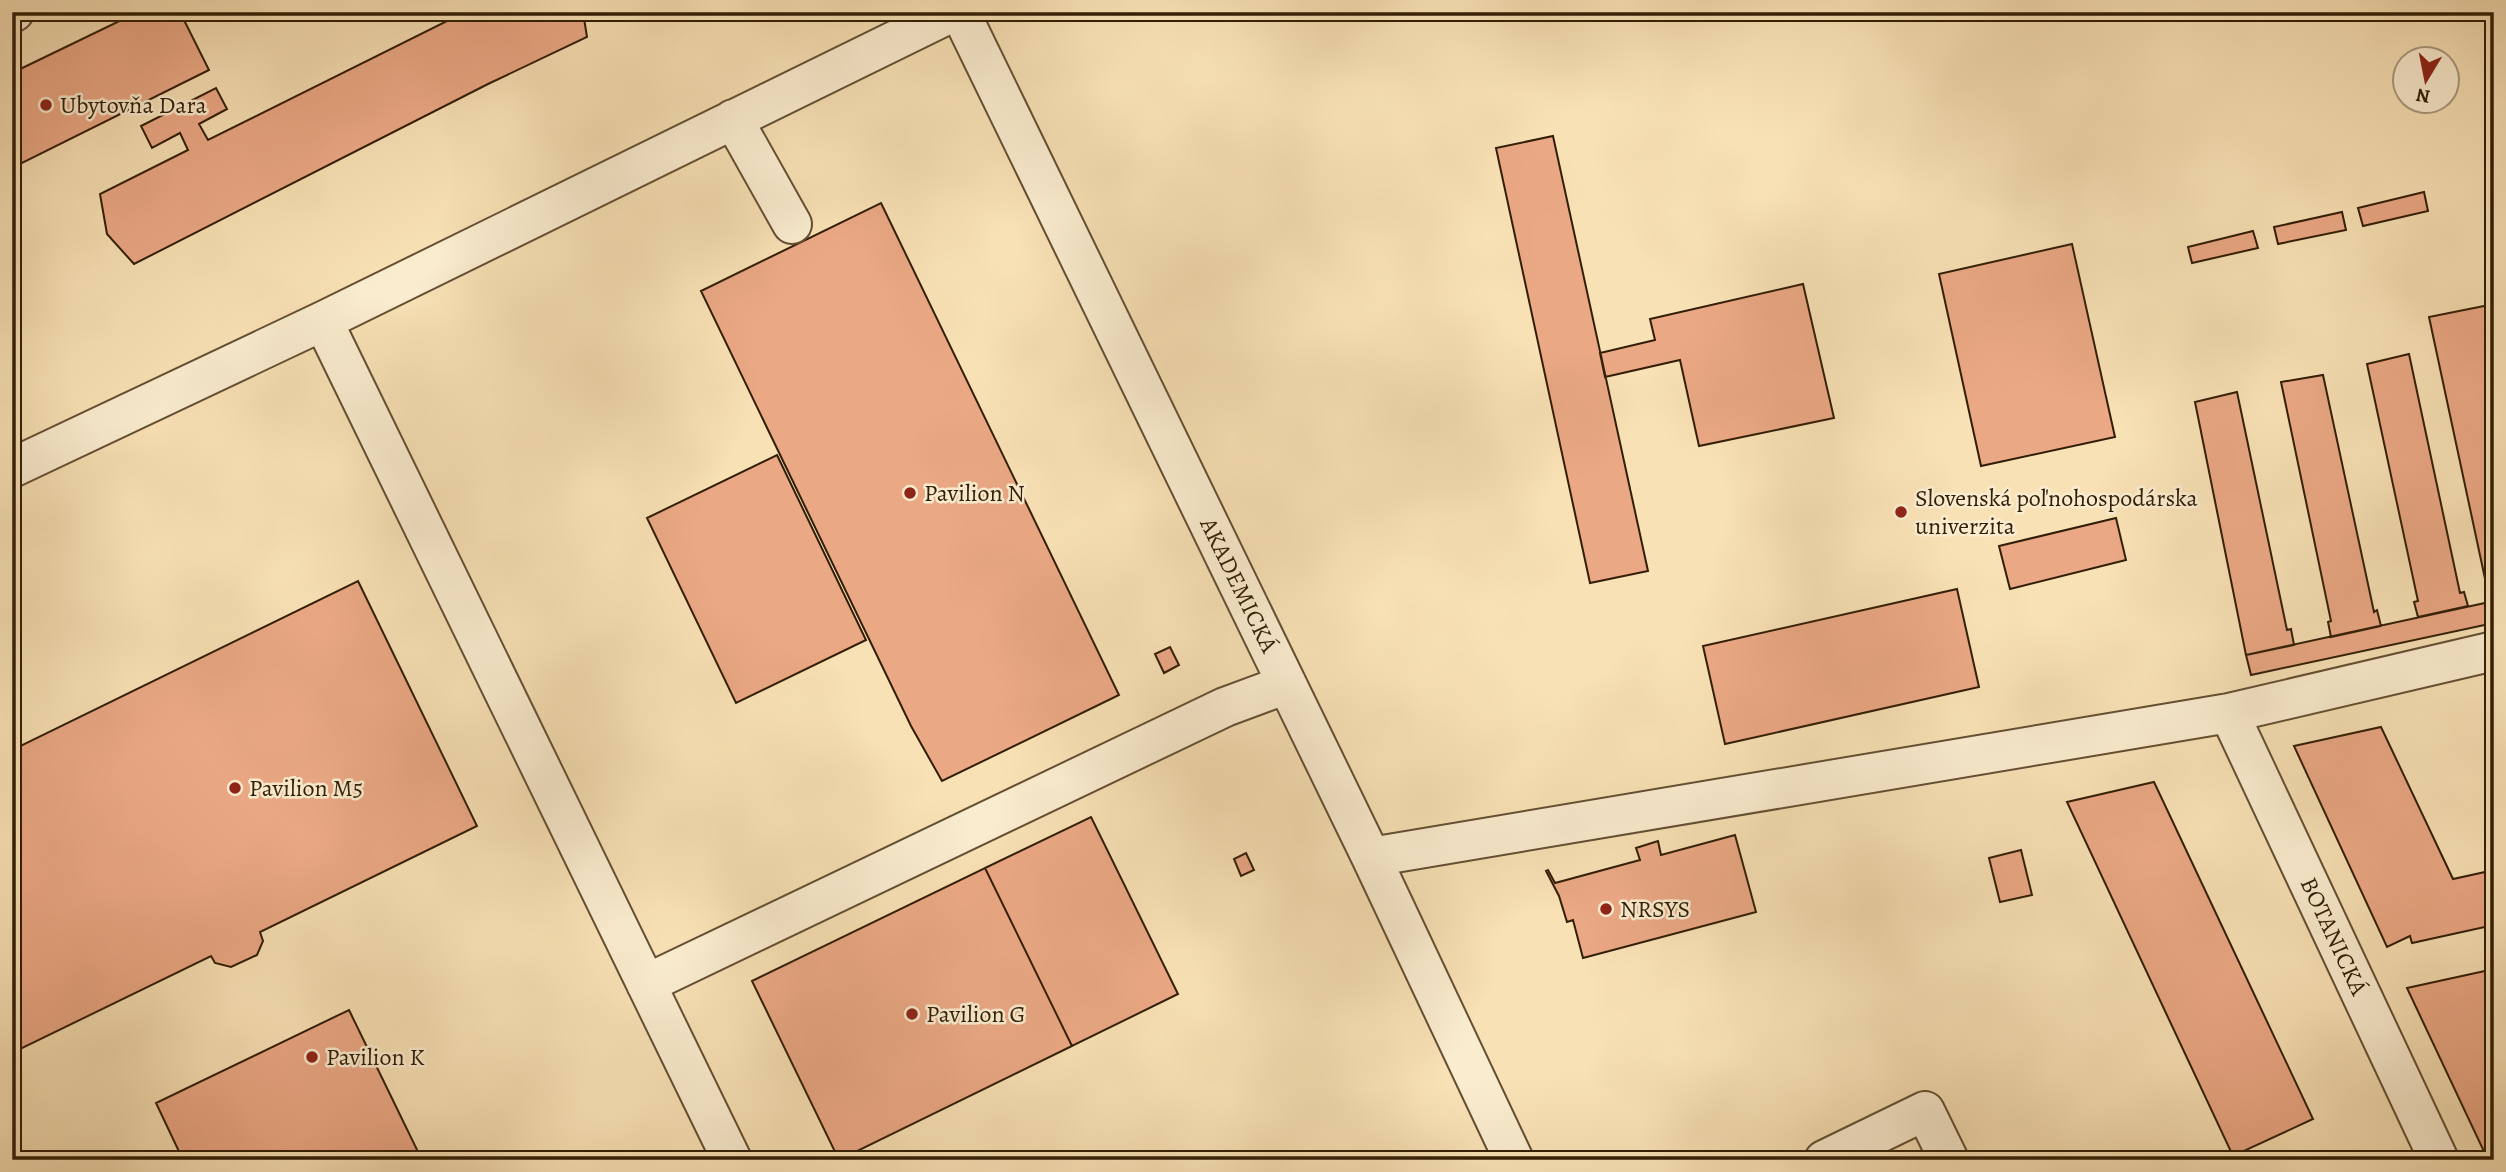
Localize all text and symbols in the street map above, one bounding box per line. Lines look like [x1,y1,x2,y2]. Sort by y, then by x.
north arrow [2390,46,2460,116]
text: N [2414,82,2432,110]
place label: Ubytovňa Dara [60,89,207,121]
marker: Ubytovňa Dara [38,97,54,113]
place label: Pavilion N [924,477,1025,509]
place label: Slovenská poľnohospodárska univerzita [1915,482,2199,542]
marker: Pavilion N [902,485,918,501]
marker: Slovenská poľnohospodárska univerzita [1893,504,1909,520]
street label: AKADEMICKÁ [1192,511,1286,659]
place label: Pavilion M5 [249,772,363,804]
marker: Pavilion M5 [227,780,243,796]
street label: BOTANICKÁ [2293,872,2376,1001]
place label: NRSYS [1620,893,1690,925]
marker: NRSYS [1598,901,1614,917]
place label: Pavilion G [926,998,1025,1030]
marker: Pavilion G [904,1006,920,1022]
place label: Pavilion K [326,1041,424,1073]
marker: Pavilion K [304,1049,320,1065]

